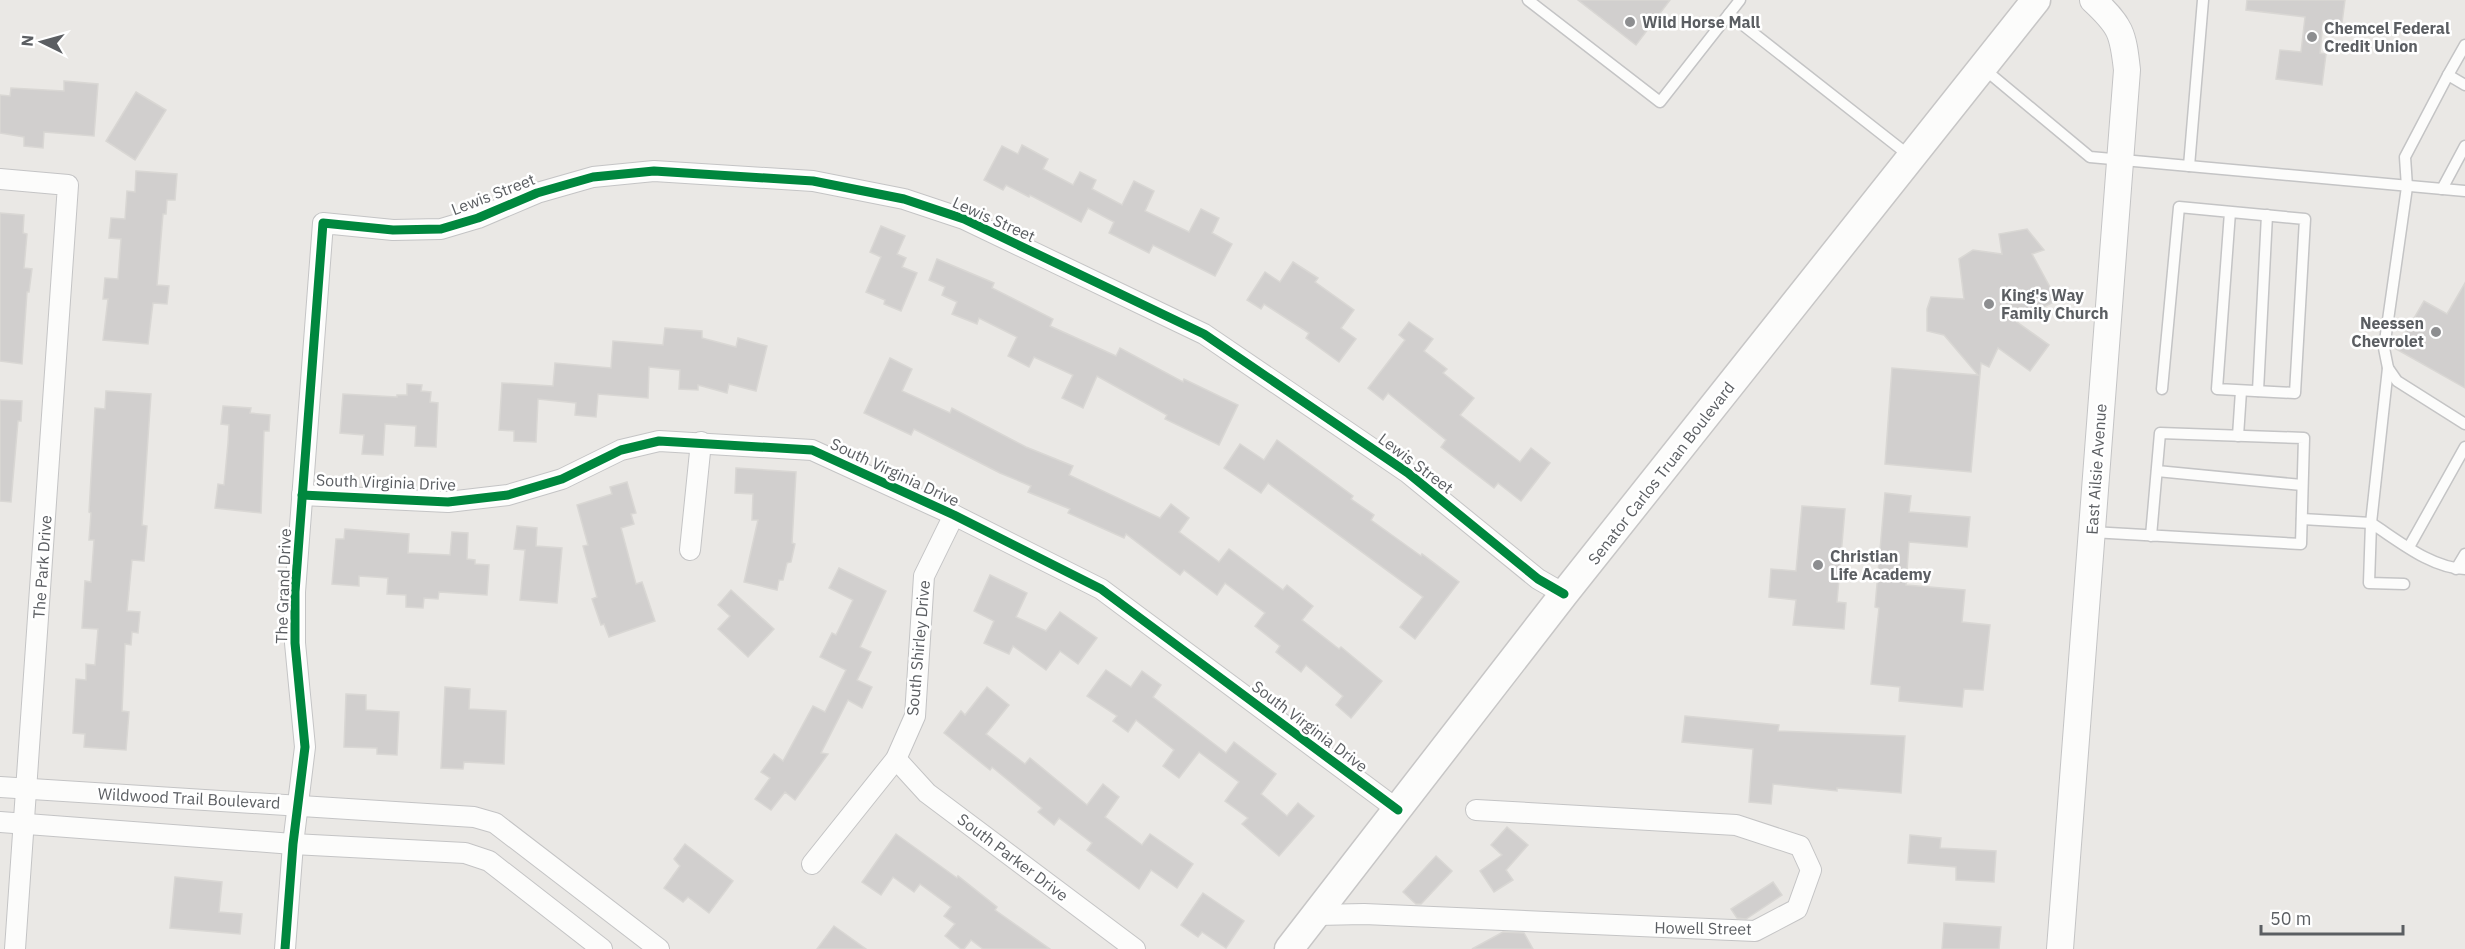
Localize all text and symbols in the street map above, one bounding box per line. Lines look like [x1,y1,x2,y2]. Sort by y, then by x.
north arrow [12,12,72,72]
place label: Wild Horse Mall [1642,12,1760,32]
marker: Wild Horse Mall [1623,15,1637,29]
place label: Chemcel Federal Credit Union [2324,18,2450,56]
marker: Chemcel Federal Credit Union [2305,30,2319,44]
text: N [17,34,38,47]
street label: Lewis Street [448,169,538,219]
street label: Lewis Street [950,192,1038,246]
place label: King's Way Family Church [2001,285,2108,323]
marker: King's Way Family Church [1982,297,1996,311]
place label: Neessen Chevrolet [2351,313,2424,351]
marker: Neessen Chevrolet [2429,325,2443,339]
street label: Senator Carlos Truan Boulevard [1583,378,1739,568]
street label: East Ailsie Avenue [2081,403,2111,535]
street label: Lewis Street [1375,428,1457,498]
street label: South Virginia Drive [827,433,963,511]
street label: South Virginia Drive [316,470,457,494]
street label: The Park Drive [28,514,56,620]
street label: The Grand Drive [271,528,295,644]
place label: Christian Life Academy [1830,546,1932,584]
marker: Christian Life Academy [1811,558,1825,572]
street label: South Shirley Drive [902,579,934,717]
street label: South Virginia Drive [1248,676,1372,776]
street label: Wildwood Trail Boulevard [97,783,281,813]
street label: South Parker Drive [954,809,1072,905]
scale bar [2261,898,2404,936]
text: 50 m [2270,907,2312,930]
street label: Howell Street [1654,917,1752,939]

